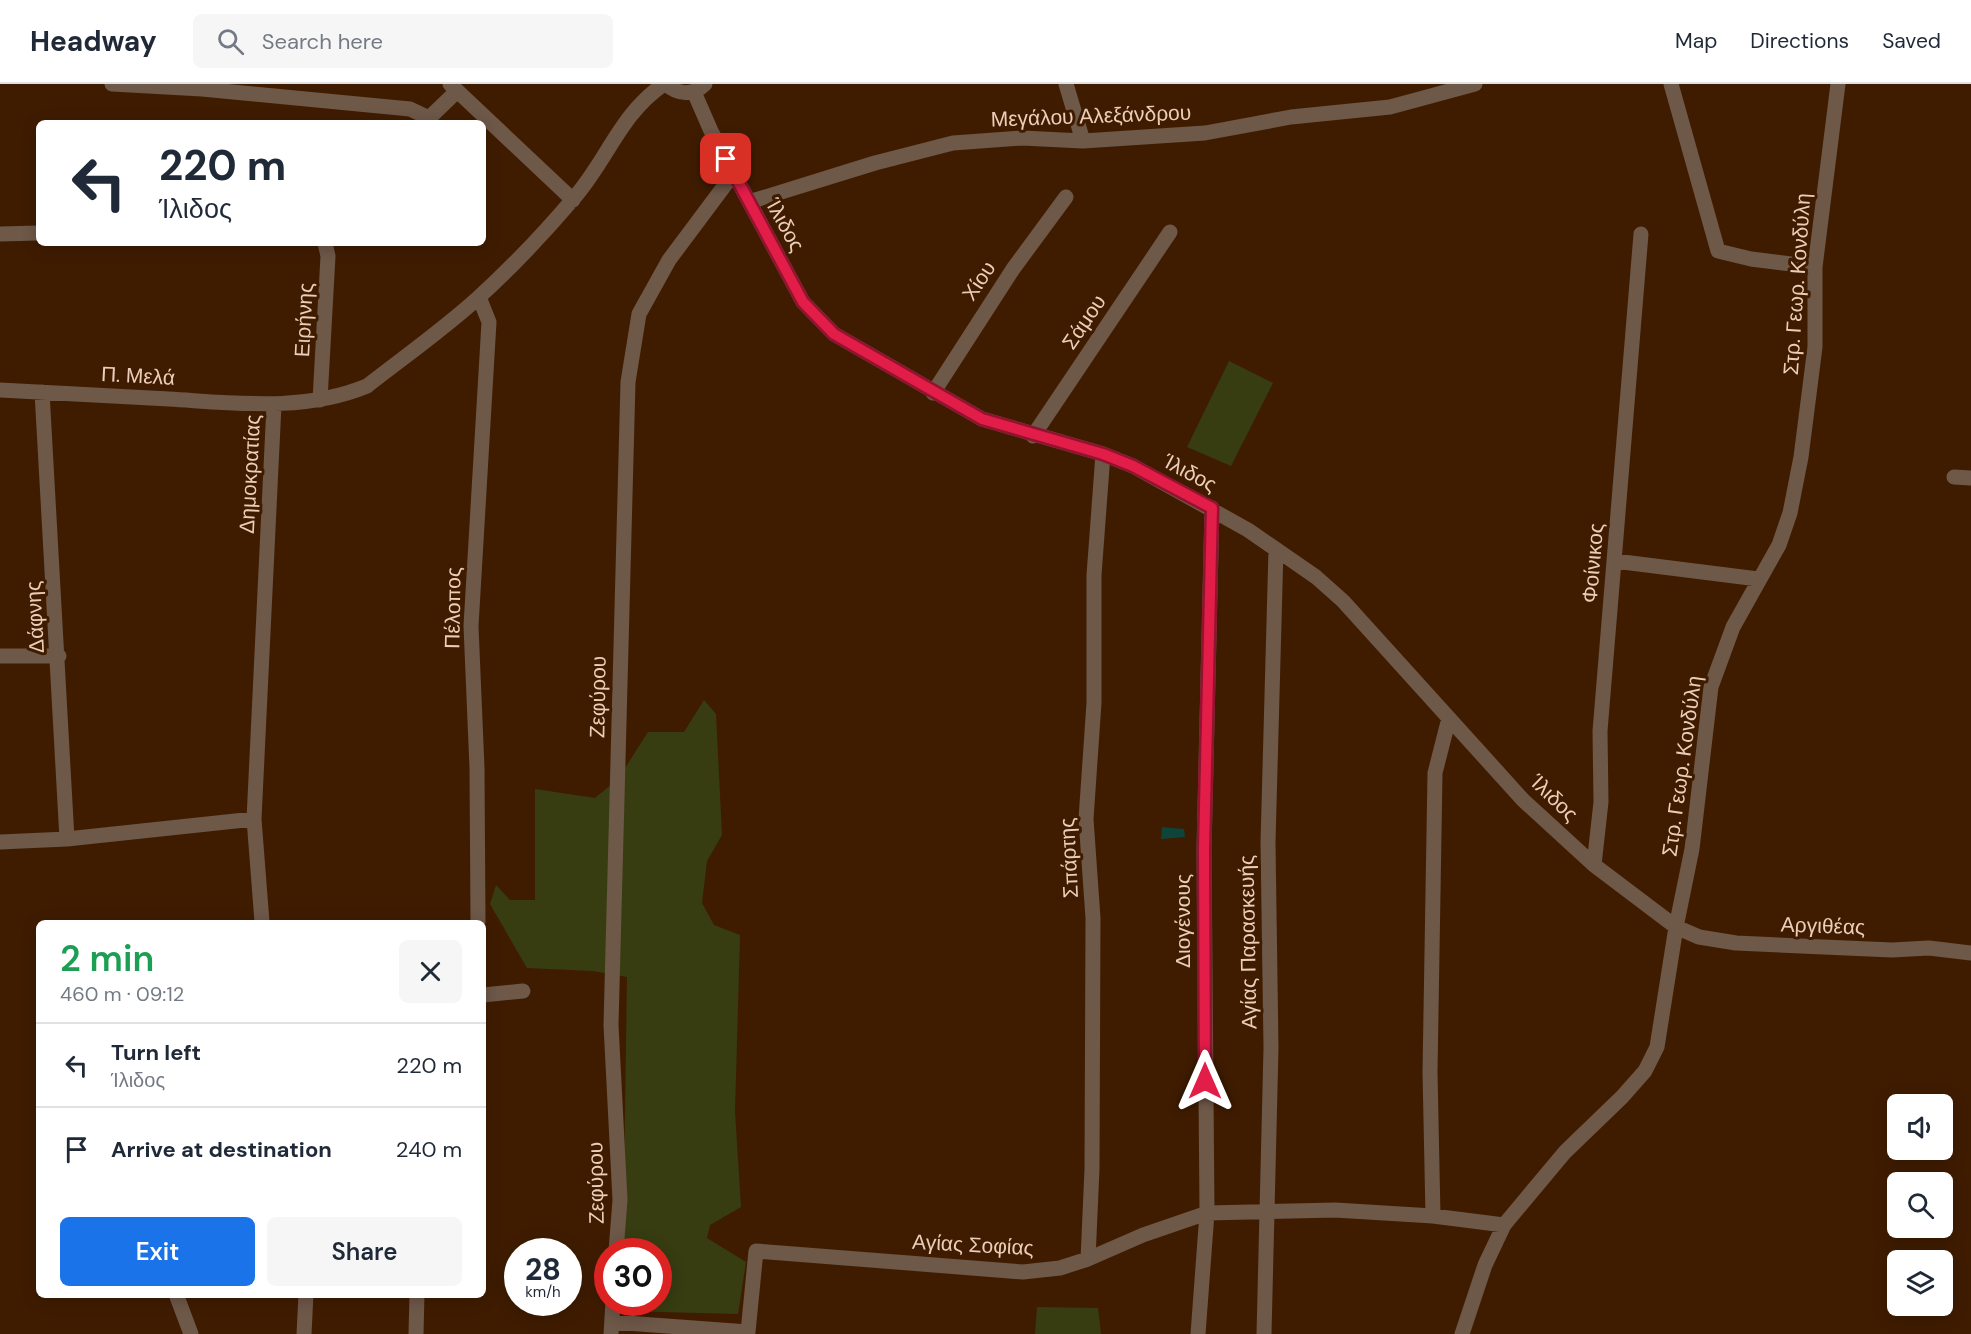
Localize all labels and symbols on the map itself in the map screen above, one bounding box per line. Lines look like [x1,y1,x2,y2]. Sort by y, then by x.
street label: Μεγάλου Αλεξάνδρου [990,99,1192,133]
pin [700,133,751,184]
street label: Στρ. Γεωρ. Κονδύλη [1777,192,1817,376]
street label: Ίλιδος [759,193,811,257]
street label: Χίου [956,256,1002,306]
street label: Ειρήνης [288,282,320,358]
street label: Σάμου [1056,289,1112,355]
street label: Π. Μελά [100,360,176,392]
street label: Δημοκρατίας [233,414,267,534]
street label: Ίλιδος [1158,447,1222,499]
street label: Φοίνικος [1576,522,1610,604]
street label: Πέλοπος [438,567,468,649]
street label: Δάφνης [19,580,51,654]
street label: Ζεφύρου [583,656,613,738]
street label: Στρ. Γεωρ. Κονδύλη [1655,674,1709,858]
street label: Ίλιδος [1523,768,1584,828]
street label: Σπάρτης [1053,817,1085,899]
street label: Αγίας Παρασκευής [1232,855,1264,1029]
street label: Διογένους [1169,874,1197,968]
street label: Αργιθέας [1780,911,1866,941]
position arrow [1173,1049,1237,1113]
street label: Ζεφύρου [581,1142,611,1224]
street label: Αγίας Σοφίας [911,1228,1035,1262]
speed limit sign: 30 [594,1238,672,1316]

